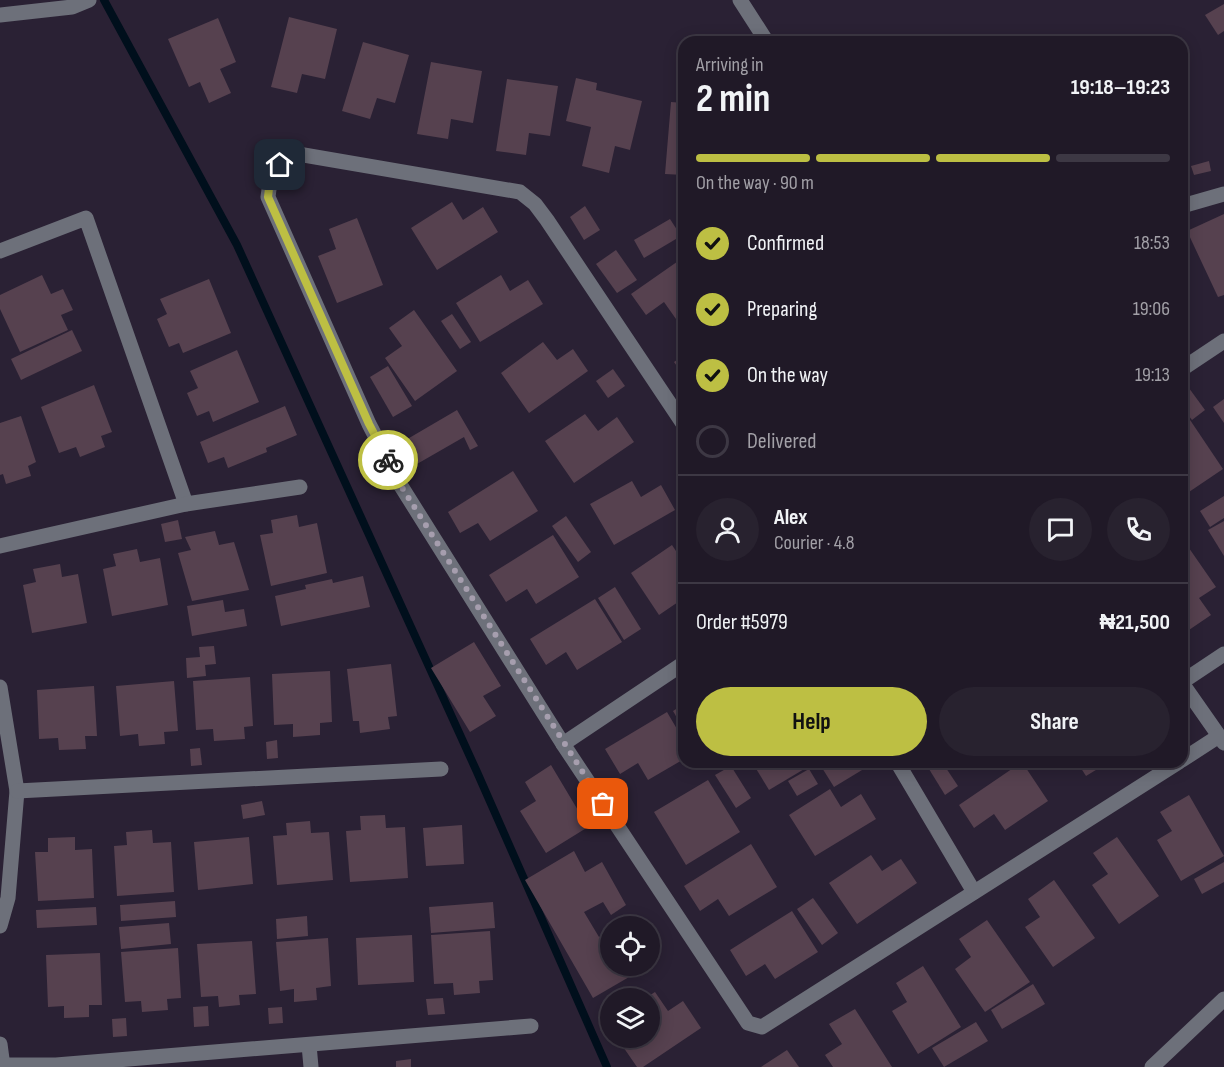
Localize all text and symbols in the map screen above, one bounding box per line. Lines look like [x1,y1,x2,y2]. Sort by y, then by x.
text: Arriving in [696,53,764,77]
text: 19:18–19:23 [1071,74,1170,101]
text: 2 min [696,76,770,123]
pin [254,139,305,190]
icon: home [263,148,296,181]
text: On the way · 90 m [696,171,814,195]
icon: check [696,227,729,260]
text: Confirmed [747,230,824,257]
text: 18:53 [1134,231,1170,255]
icon: check [696,293,729,326]
text: Preparing [747,296,817,323]
text: 19:06 [1133,297,1170,321]
icon: check [696,359,729,392]
text: On the way [747,362,828,389]
text: 19:13 [1135,363,1170,387]
text: Delivered [747,428,816,455]
courier [358,430,418,490]
icon: bike [372,444,405,477]
button: person [696,498,759,561]
button: chat [1029,498,1092,561]
button: phone [1107,498,1170,561]
text: Alex [774,504,807,531]
text: Courier · 4.8 [774,531,855,555]
text: Order #5979 [696,609,788,636]
text: ₦21,500 [1099,609,1170,636]
button: Help [696,687,927,756]
button: Share [939,687,1170,756]
pin [577,778,628,829]
icon: bag [586,787,619,820]
map controls [600,916,660,1048]
button: locate [600,916,660,976]
button: layers [600,988,660,1048]

